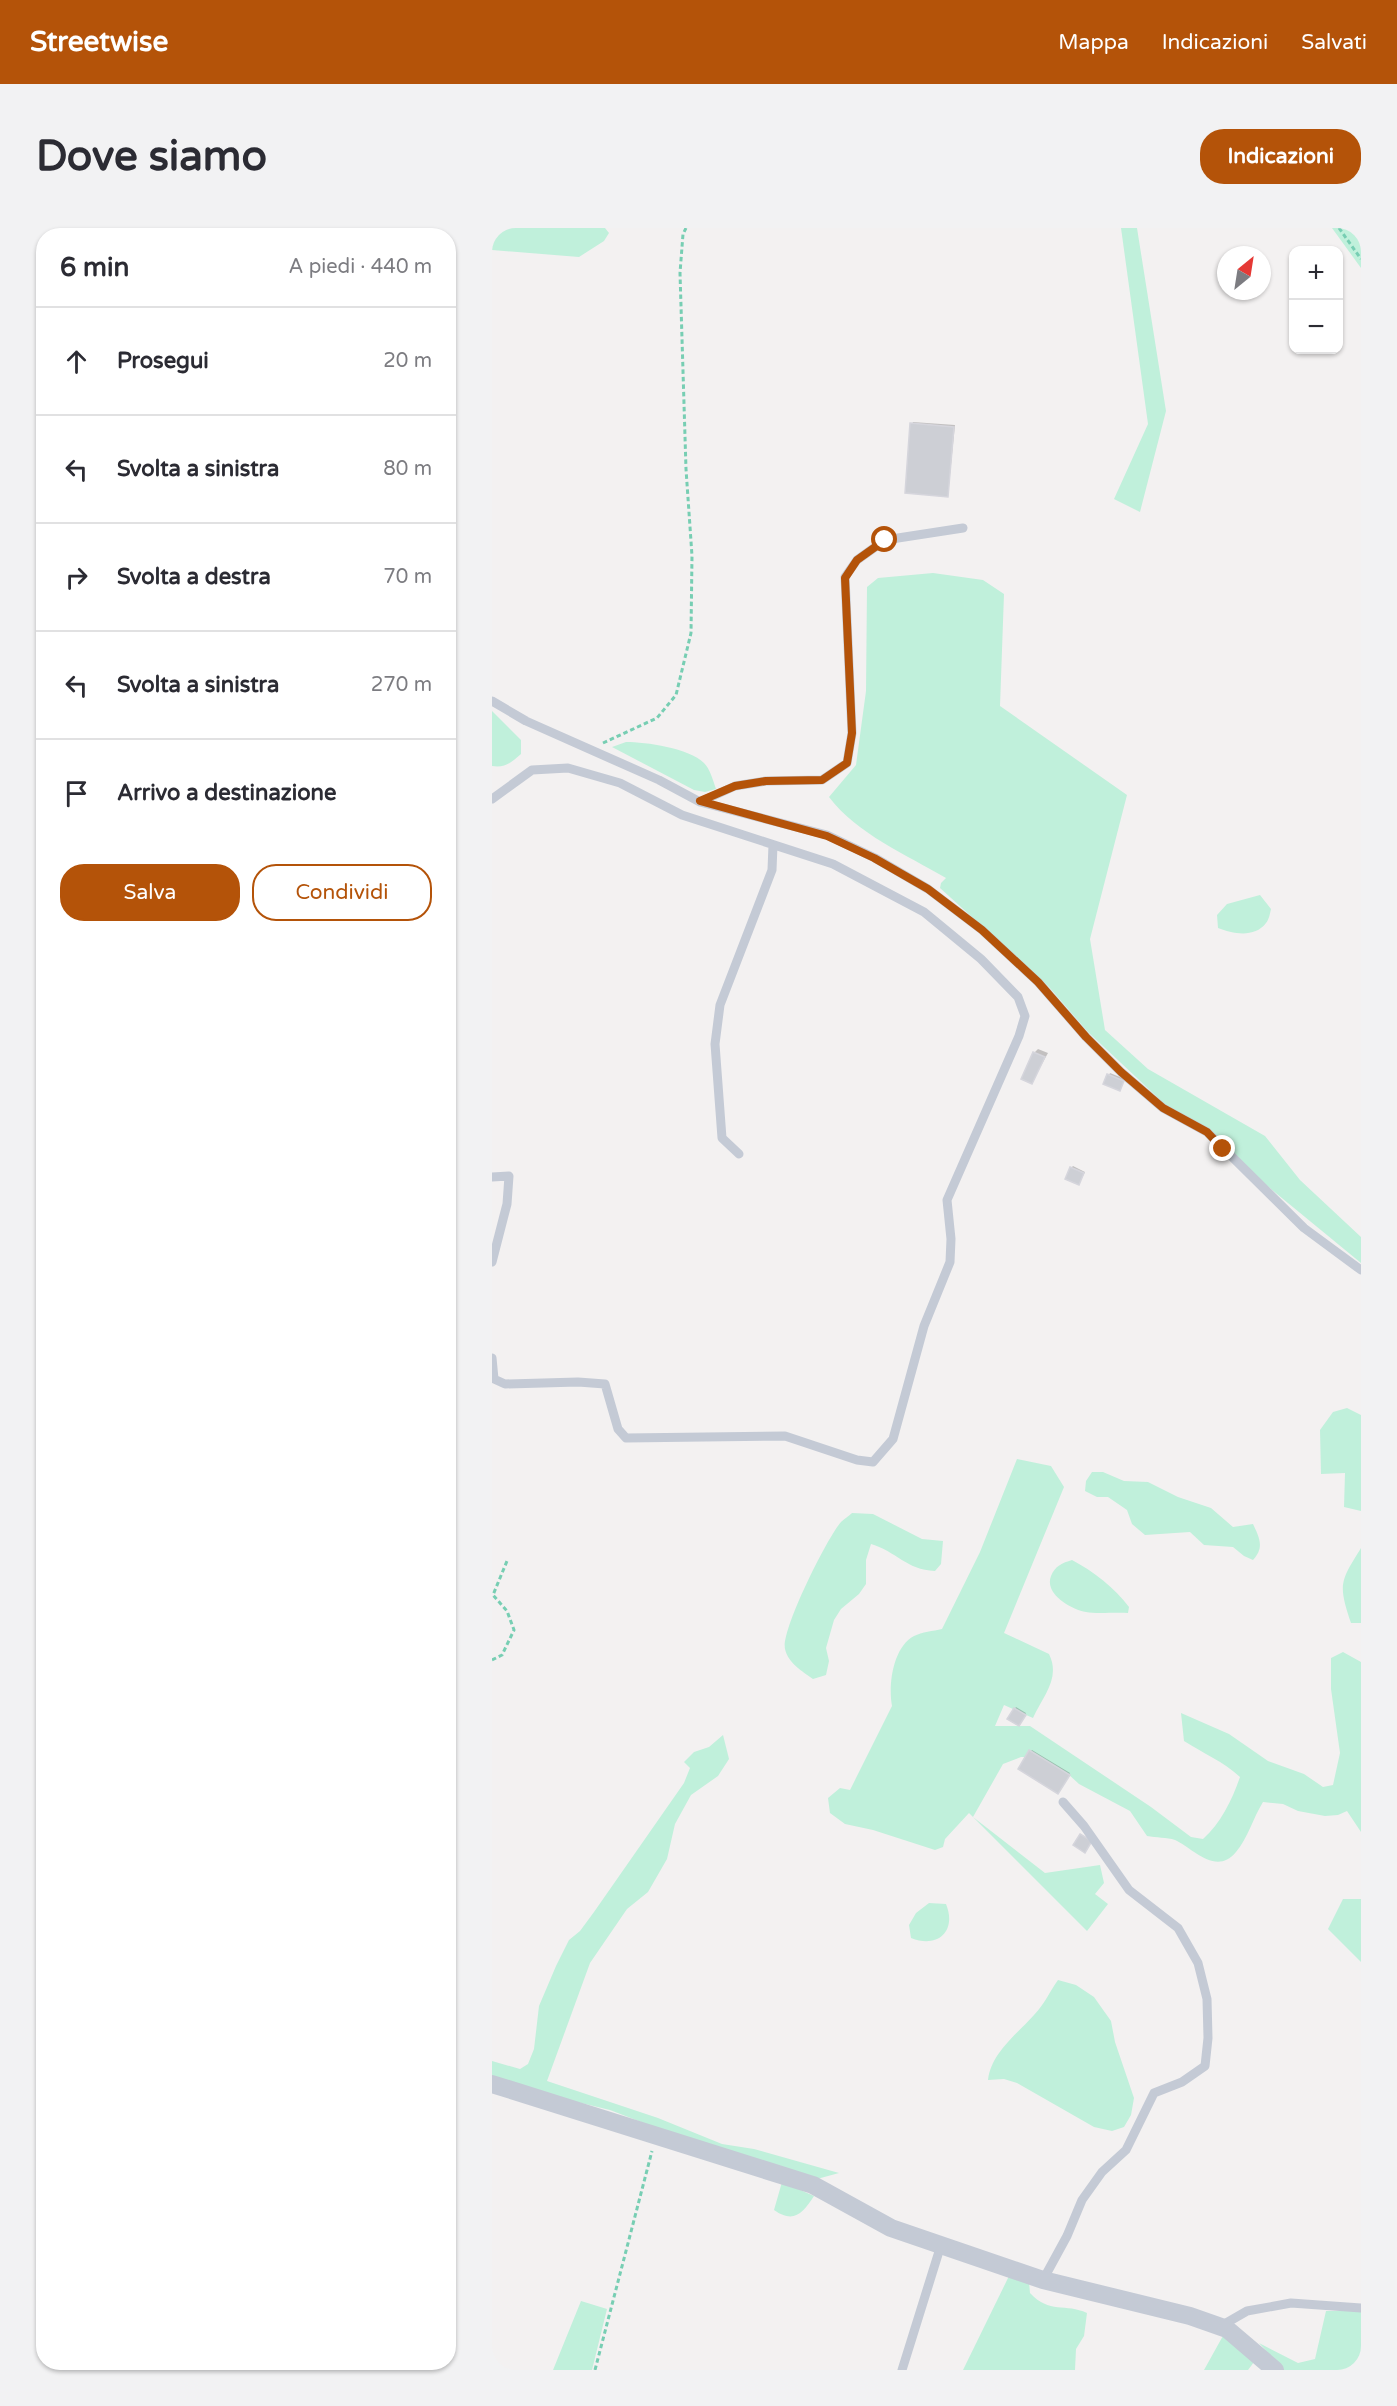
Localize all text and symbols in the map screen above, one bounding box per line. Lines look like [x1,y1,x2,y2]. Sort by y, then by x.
text: Streetwise [30,25,168,59]
text: Mappa [1058,30,1129,55]
text: Indicazioni [1162,30,1268,55]
text: Salvati [1301,30,1367,55]
button: Indicazioni [1200,129,1361,184]
text: Dove siamo [36,131,267,182]
north arrow [1217,246,1271,300]
map controls [1289,246,1343,354]
button: + [1289,246,1343,300]
text: 6 min [60,252,129,283]
text: A piedi · 440 m [289,255,432,279]
button: − [1289,300,1343,354]
icon: ahead [60,345,93,378]
text: Prosegui [117,348,209,374]
text: 20 m [383,349,432,373]
icon: left [60,453,93,486]
text: Svolta a sinistra [117,456,279,482]
text: 80 m [383,457,432,481]
route start [871,526,897,552]
icon: right [60,561,93,594]
text: Svolta a destra [117,564,271,590]
text: 70 m [383,565,432,589]
icon: left [60,669,93,702]
text: Svolta a sinistra [117,672,279,698]
text: 270 m [371,673,432,697]
icon: arrive [60,777,93,810]
text: Arrivo a destinazione [117,780,336,806]
button: Salva [60,864,240,921]
button: Condividi [252,864,432,921]
route end [1209,1135,1235,1161]

